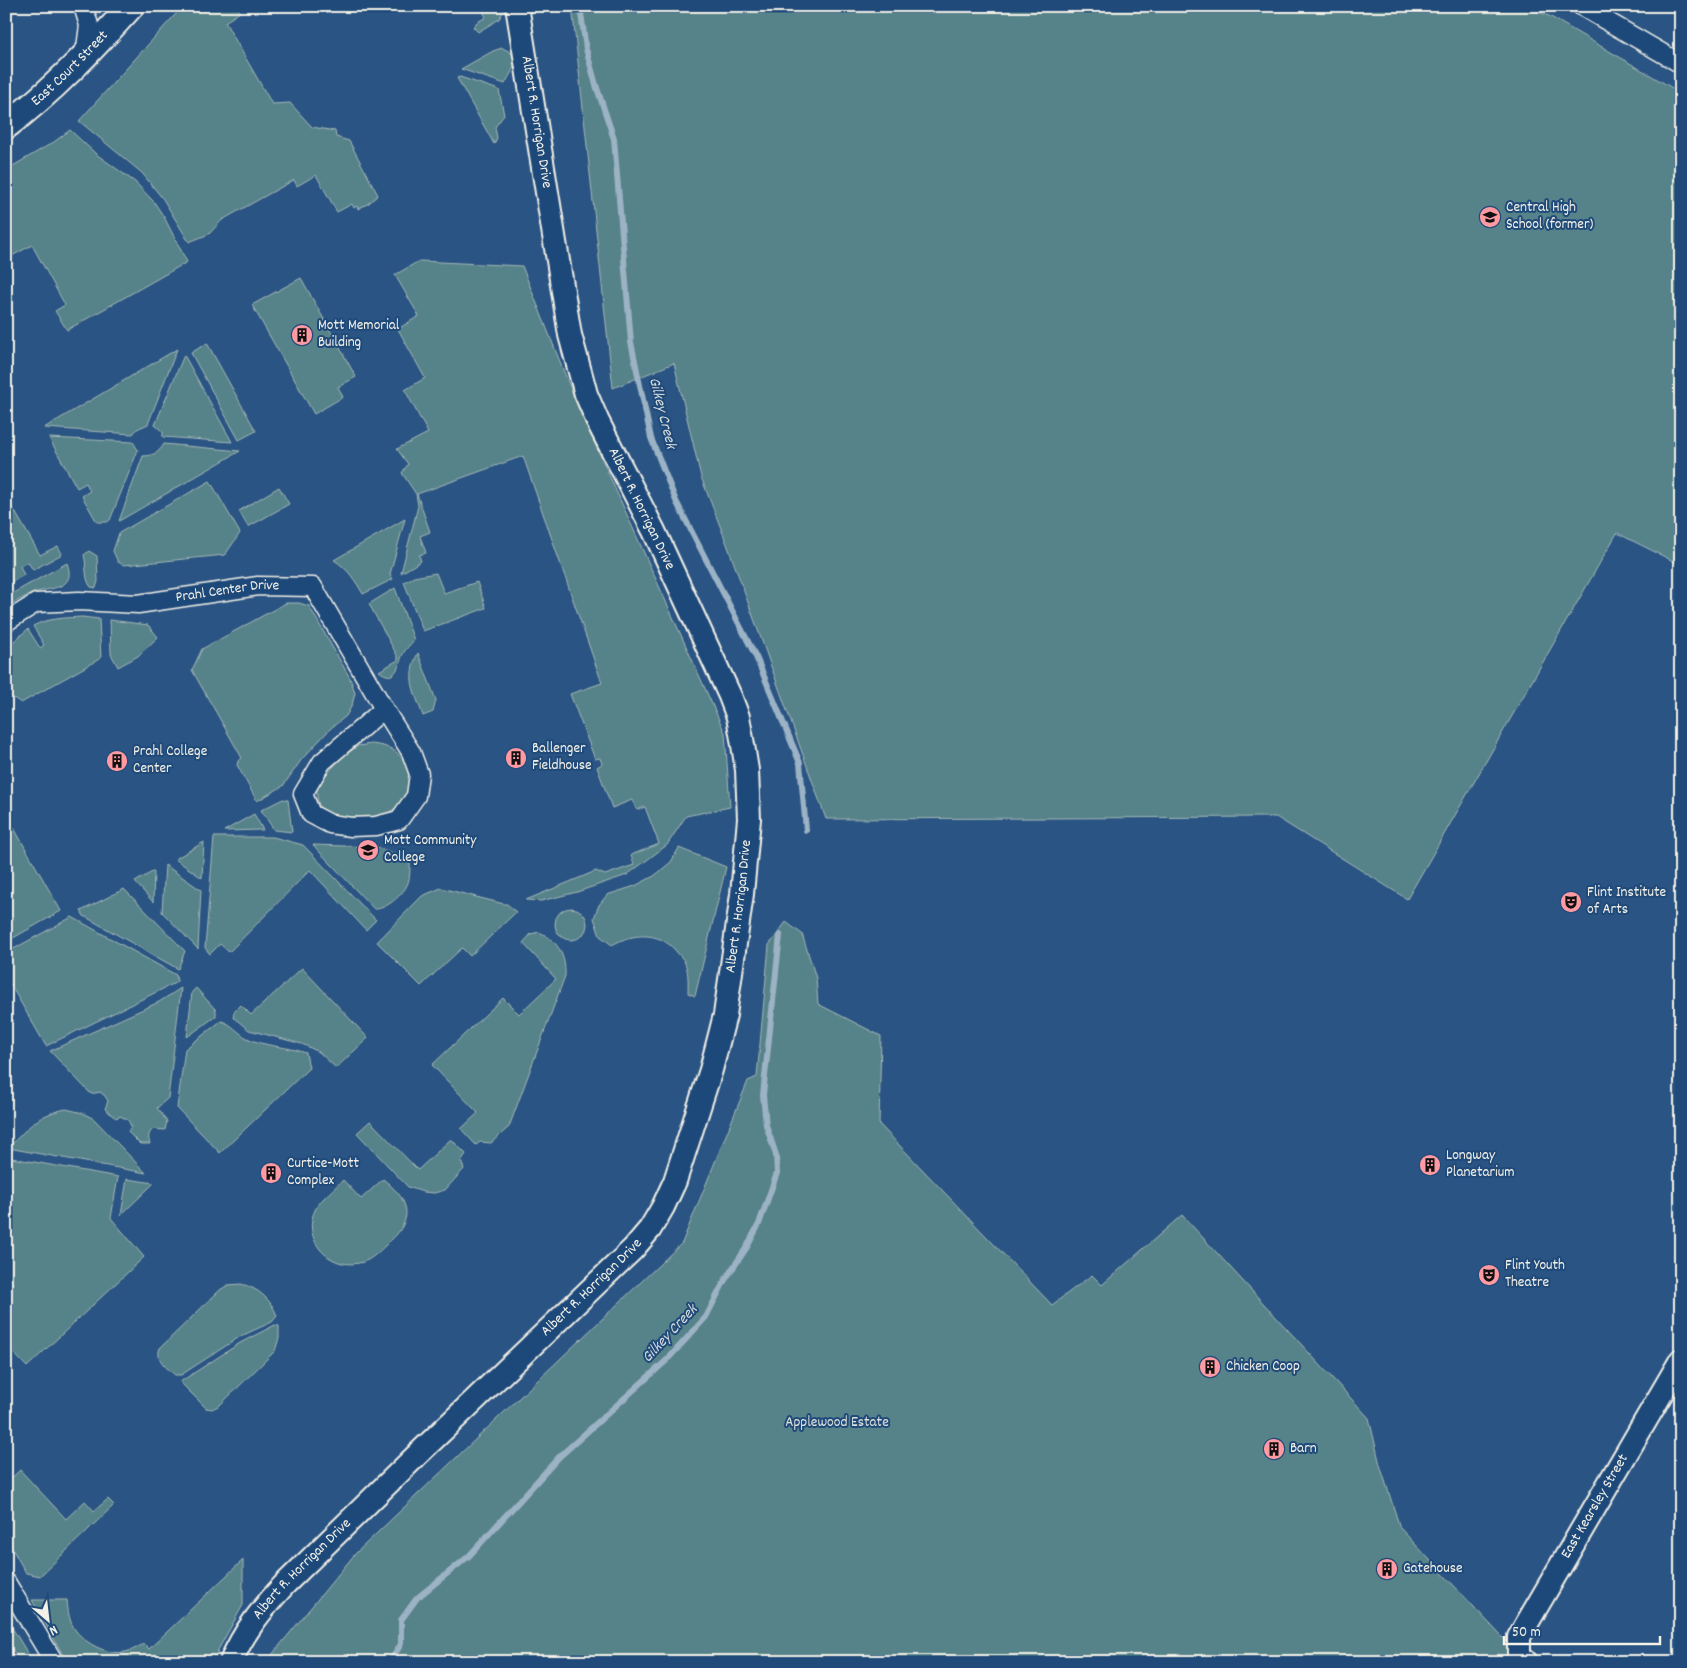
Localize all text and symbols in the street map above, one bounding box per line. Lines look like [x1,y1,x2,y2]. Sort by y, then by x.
street label: East Court Street [27,26,114,112]
street label: Albert R. Horrigan Drive [515,54,557,190]
place label: Central High School (former) [1506,197,1594,236]
school or university icon: Central High School (former) [1478,205,1502,229]
place label: Mott Memorial Building [318,315,400,354]
building icon: Mott Memorial Building [290,323,314,347]
water label: Gilkey Creek [642,375,682,453]
street label: Albert R. Horrigan Drive [602,444,680,574]
street label: Prahl Center Drive [174,575,280,609]
place label: Ballenger Fieldhouse [532,738,592,777]
place label: Prahl College Center [133,741,208,780]
building icon: Ballenger Fieldhouse [504,746,528,770]
building icon: Prahl College Center [105,749,129,773]
place label: Mott Community College [384,830,477,869]
school or university icon: Mott Community College [356,838,380,862]
street label: Albert R. Horrigan Drive [720,838,758,974]
place label: Flint Institute of Arts [1587,882,1667,921]
theatre icon: Flint Institute of Arts [1559,890,1583,914]
place label: Longway Planetarium [1446,1145,1515,1184]
place label: Curtice-Mott Complex [287,1153,359,1192]
building icon: Longway Planetarium [1418,1153,1442,1177]
building icon: Curtice-Mott Complex [259,1161,283,1185]
street label: Albert R. Horrigan Drive [536,1234,648,1342]
place label: Flint Youth Theatre [1505,1255,1565,1294]
theatre icon: Flint Youth Theatre [1477,1263,1501,1287]
water label: Gilkey Creek [637,1298,704,1369]
building icon: Chicken Coop [1198,1355,1222,1379]
place label: Chicken Coop [1226,1356,1300,1378]
park label: Applewood Estate [785,1412,889,1434]
building icon: Barn [1262,1437,1286,1461]
place label: Barn [1290,1438,1317,1460]
street label: East Kearsley Street [1556,1450,1635,1563]
street label: Albert R. Horrigan Drive [248,1513,357,1625]
building icon: Gatehouse [1375,1557,1399,1581]
place label: Gatehouse [1403,1558,1463,1580]
north arrow [22,1596,72,1646]
scale bar [1504,1613,1661,1645]
text: N [45,1619,61,1640]
text: 50 m [1512,1622,1541,1644]

